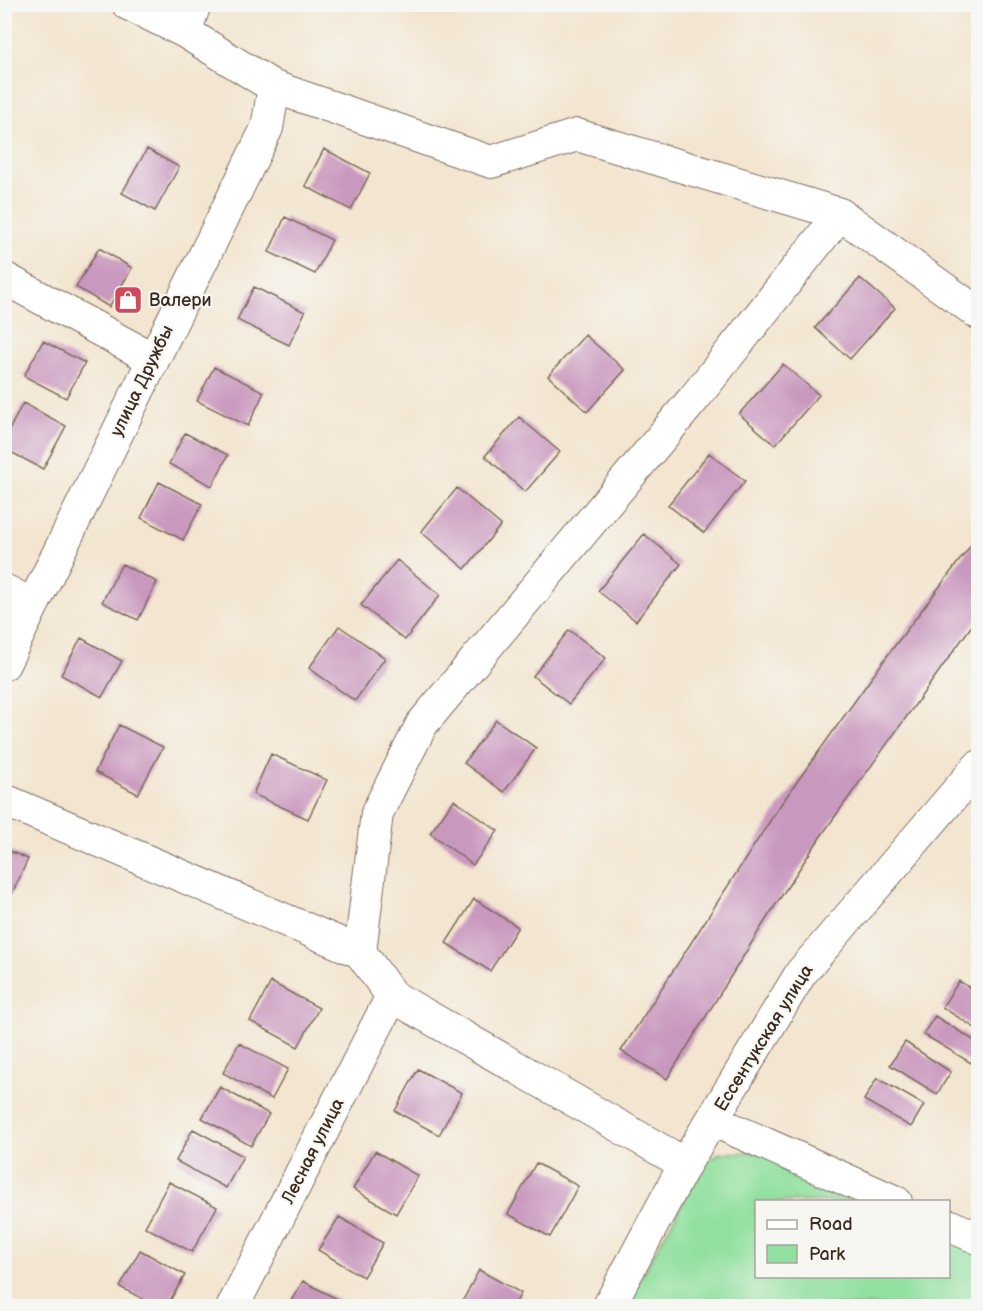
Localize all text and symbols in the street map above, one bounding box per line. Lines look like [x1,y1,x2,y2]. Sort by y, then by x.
shop icon: Валери [112,284,144,316]
place label: Валери [149,290,212,311]
street label: улица Дружбы [106,322,178,440]
street label: Ессентукская улица [710,960,818,1115]
street label: Лесная улица [277,1094,349,1208]
legend [755,1200,950,1278]
text: Road [809,1214,853,1235]
text: Park [809,1244,845,1265]

